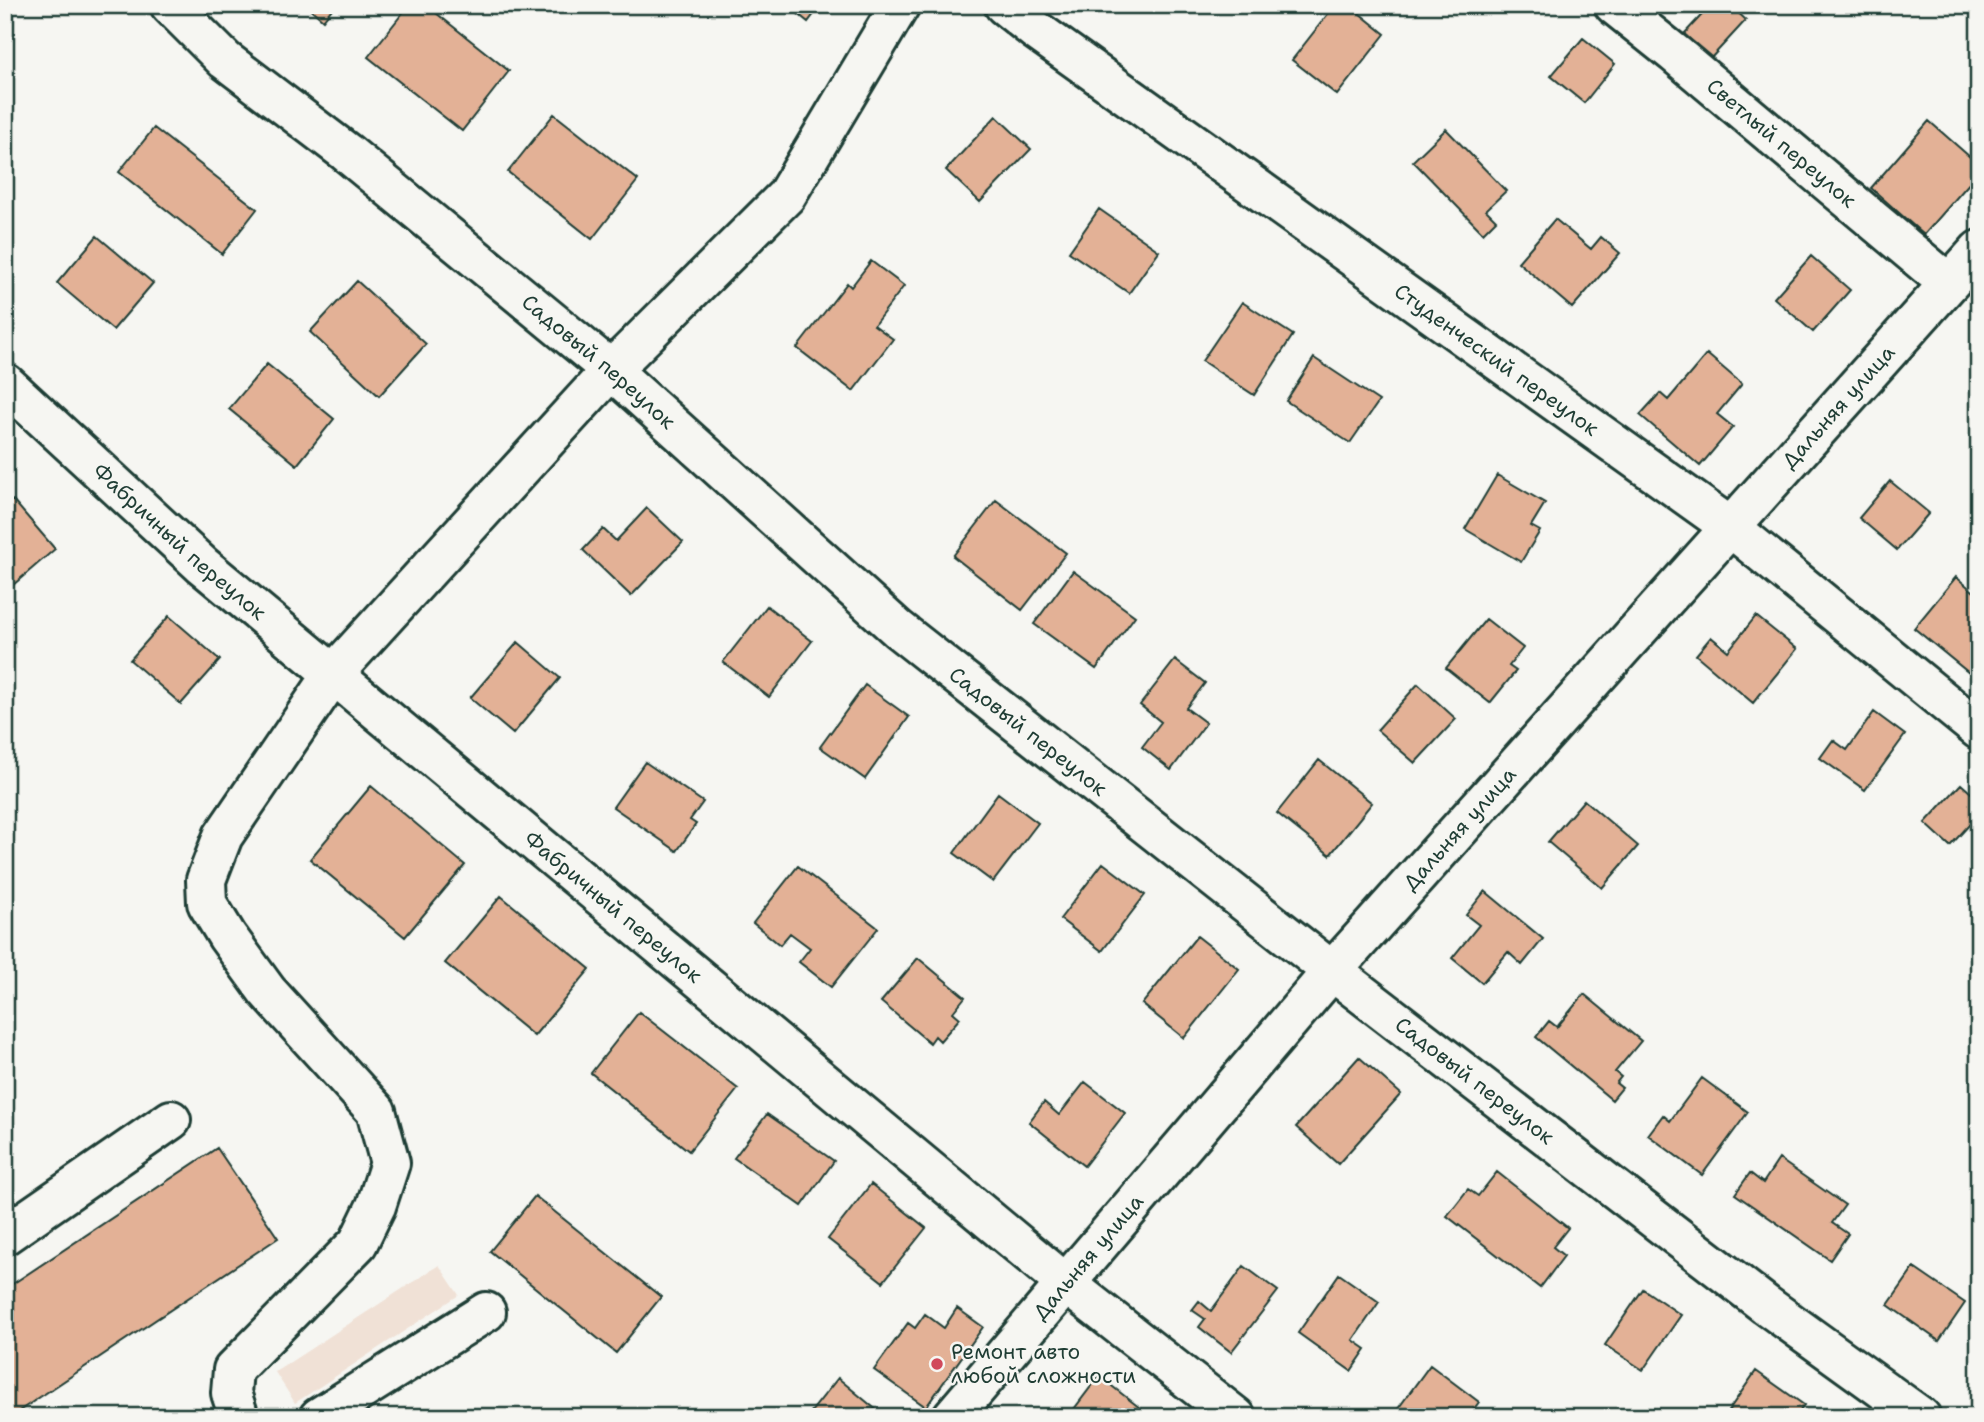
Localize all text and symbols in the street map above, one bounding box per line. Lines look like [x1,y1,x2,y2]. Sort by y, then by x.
street label: Светлый переулок [1701,72,1862,214]
street label: Студенческий переулок [1389,277,1604,442]
street label: Садовый переулок [516,288,681,435]
street label: Дальняя улица [1775,339,1901,475]
street label: Фабричный переулок [87,457,272,627]
street label: Садовый переулок [943,660,1113,802]
street label: Дальняя улица [1397,761,1523,897]
street label: Фабричный переулок [518,825,708,989]
street label: Садовый переулок [1389,1010,1560,1151]
street label: Дальняя улица [1027,1188,1150,1326]
place label: Ремонт авто любой сложности [951,1338,1136,1390]
marker: Ремонт авто любой сложности [929,1356,945,1372]

